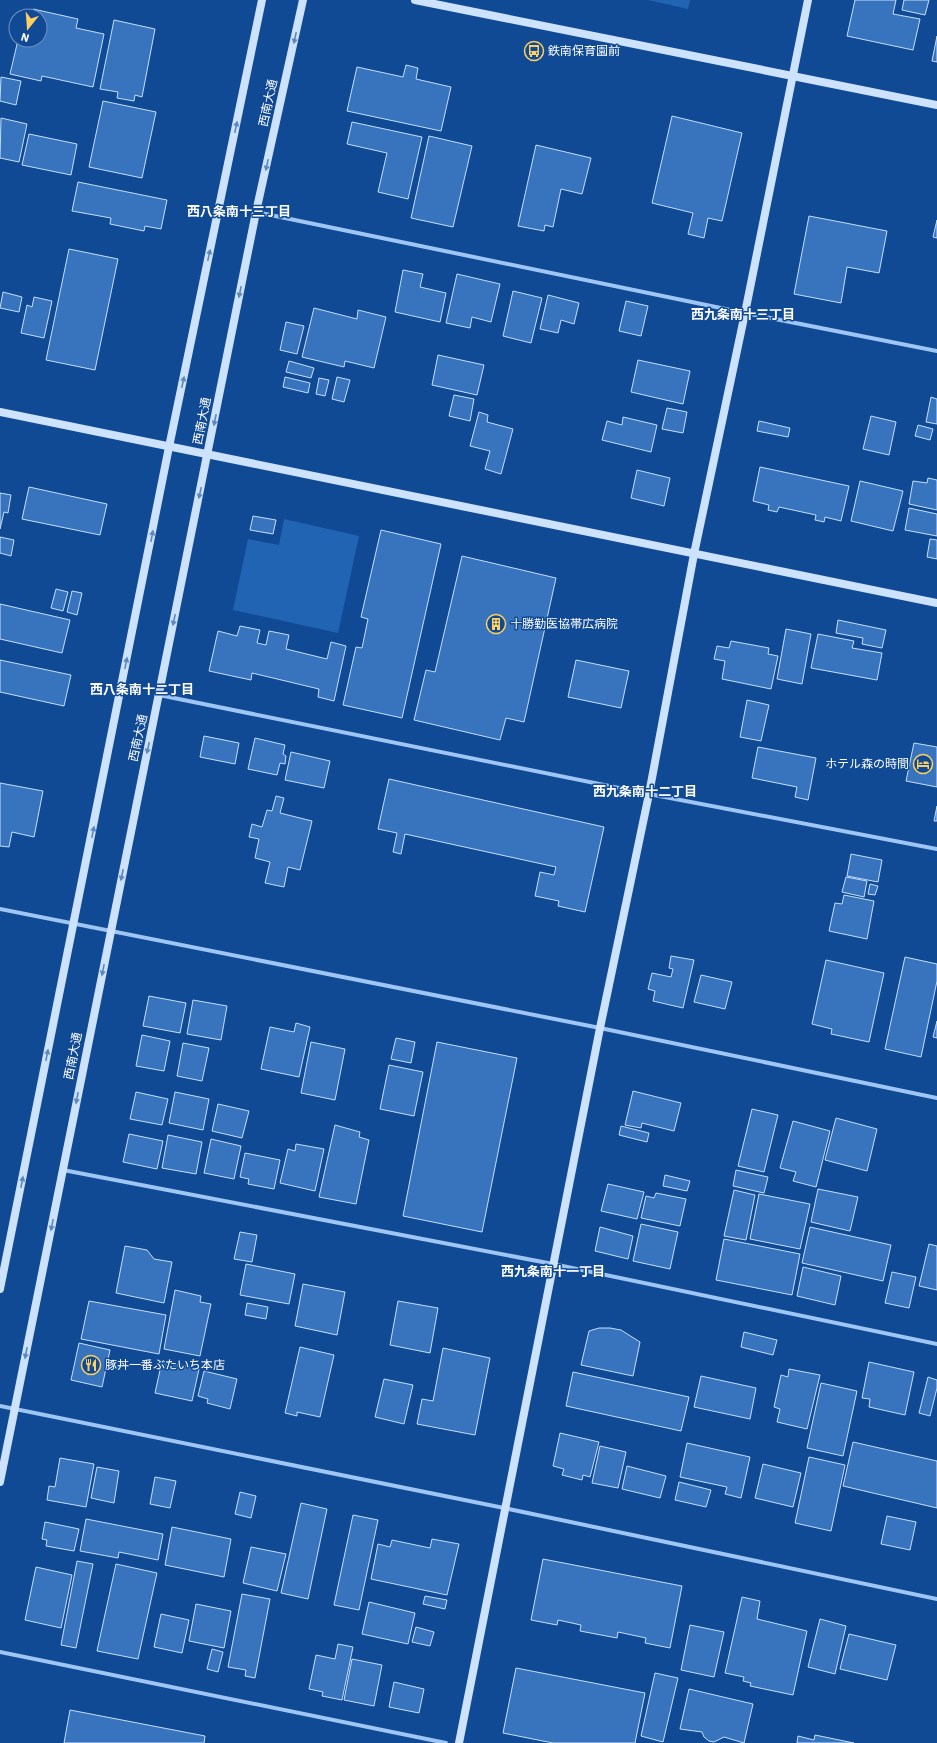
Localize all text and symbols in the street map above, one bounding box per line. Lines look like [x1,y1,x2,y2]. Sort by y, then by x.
north arrow [8,8,48,48]
text: N [19,30,31,45]
one-way arrow [291,32,297,44]
bus stop icon: 鉄南保育園前 [523,40,545,62]
place label: 鉄南保育園前 [548,43,620,58]
street label: 西南大通 [255,78,280,128]
one-way arrow [233,121,239,133]
one-way arrow [263,159,269,171]
district label: 西八条南十三丁目 [187,203,291,220]
one-way arrow [207,248,213,261]
one-way arrow [237,286,243,299]
district label: 西九条南十三丁目 [691,306,795,323]
one-way arrow [181,376,187,388]
street label: 西南大通 [190,396,213,446]
one-way arrow [212,414,218,426]
one-way arrow [197,487,203,499]
one-way arrow [149,530,155,542]
building icon: 十勝勤医協帯広病院 [485,613,507,635]
one-way arrow [171,614,177,627]
place label: 十勝勤医協帯広病院 [510,616,618,631]
one-way arrow [124,657,130,669]
district label: 西八条南十二丁目 [90,681,194,698]
street label: 西南大通 [125,713,150,763]
one-way arrow [145,742,151,754]
hotel icon: ホテル森の時間 [912,753,934,775]
place label: ホテル森の時間 [825,756,909,771]
district label: 西九条南十二丁目 [593,783,697,800]
one-way arrow [90,826,96,838]
one-way arrow [119,869,125,881]
one-way arrow [99,964,105,977]
street label: 西南大通 [61,1031,84,1081]
one-way arrow [45,1049,51,1061]
one-way arrow [74,1092,80,1104]
one-way arrow [19,1176,25,1189]
one-way arrow [48,1219,54,1232]
district label: 西九条南十一丁目 [501,1263,605,1280]
one-way arrow [23,1347,29,1359]
restaurant icon: 豚丼一番ぶたいち本店 [80,1354,102,1376]
place label: 豚丼一番ぶたいち本店 [105,1357,225,1372]

